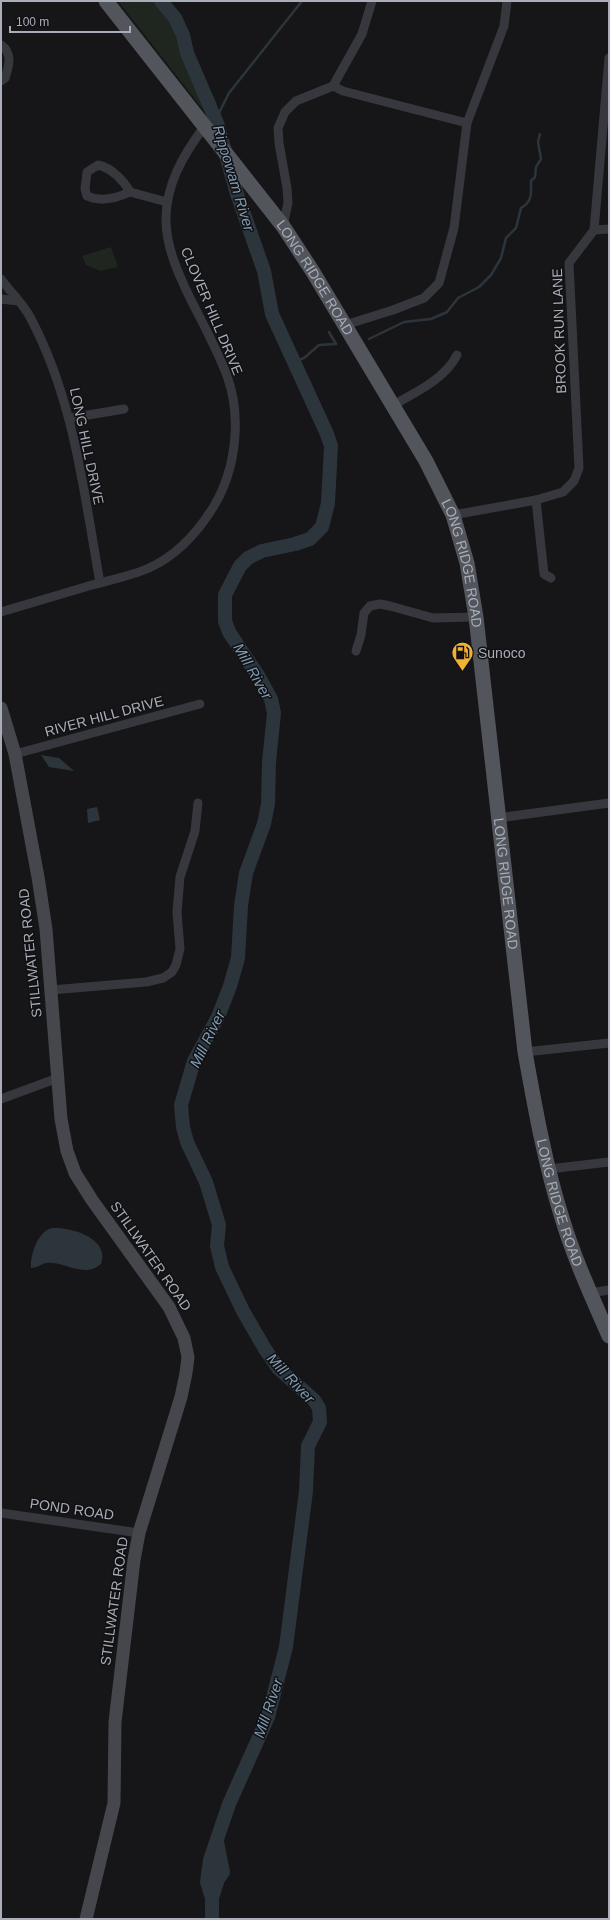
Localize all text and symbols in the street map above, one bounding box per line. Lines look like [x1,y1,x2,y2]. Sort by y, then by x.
scale bar [10,8,130,34]
text: 100 m [16,15,49,29]
water label: Rippowam River [210,123,259,234]
street label: LONG RIDGE ROAD [273,217,357,338]
street label: CLOVER HILL DRIVE [178,245,246,377]
street label: BROOK RUN LANE [549,268,569,394]
street label: LONG HILL DRIVE [67,386,107,506]
street label: LONG RIDGE ROAD [438,496,485,628]
water label: Mill River [230,640,276,703]
fuel station icon: Sunoco [450,640,476,673]
place label: Sunoco [478,645,526,661]
street label: RIVER HILL DRIVE [43,692,165,740]
street label: LONG RIDGE ROAD [491,817,521,950]
street label: STILLWATER ROAD [15,888,45,1018]
water label: Mill River [186,1007,229,1070]
street label: LONG RIDGE ROAD [534,1137,586,1269]
street label: STILLWATER ROAD [107,1198,195,1314]
water label: Mill River [264,1350,319,1407]
street label: POND ROAD [29,1495,115,1523]
street label: STILLWATER ROAD [97,1536,131,1666]
water label: Mill River [250,1675,286,1740]

